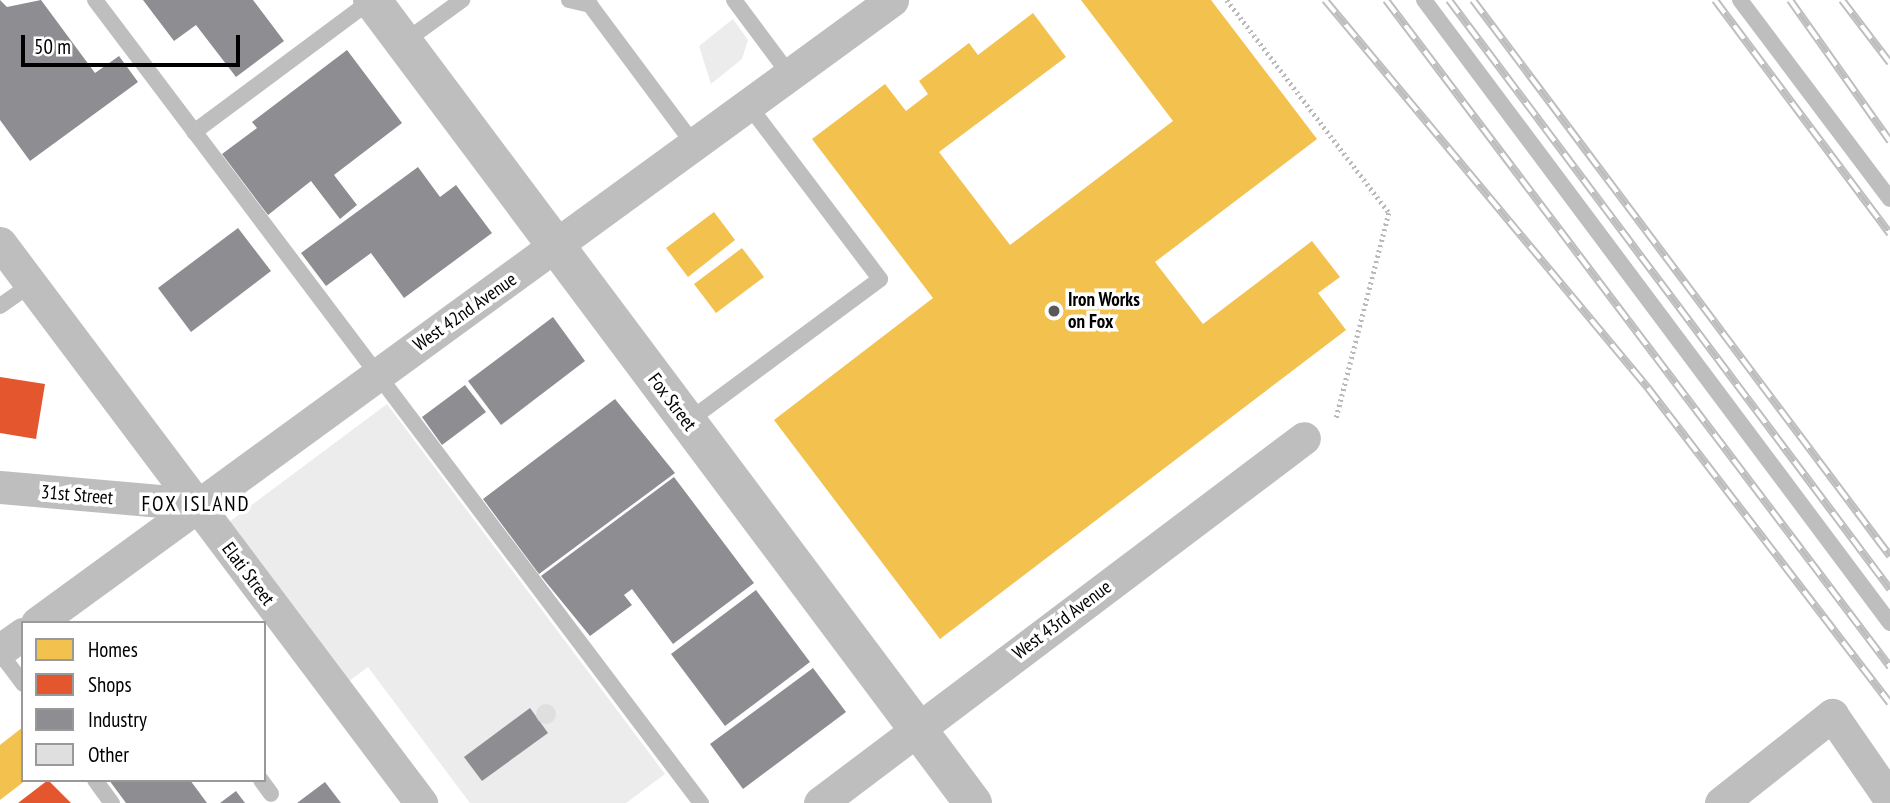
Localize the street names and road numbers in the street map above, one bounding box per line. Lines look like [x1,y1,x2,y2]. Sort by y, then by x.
street label: West 42nd Avenue [409,268,521,356]
street label: Fox Street [643,368,701,436]
street label: 31st Street [40,481,114,509]
street label: Elati Street [217,538,279,610]
street label: West 43rd Avenue [1008,575,1116,665]

